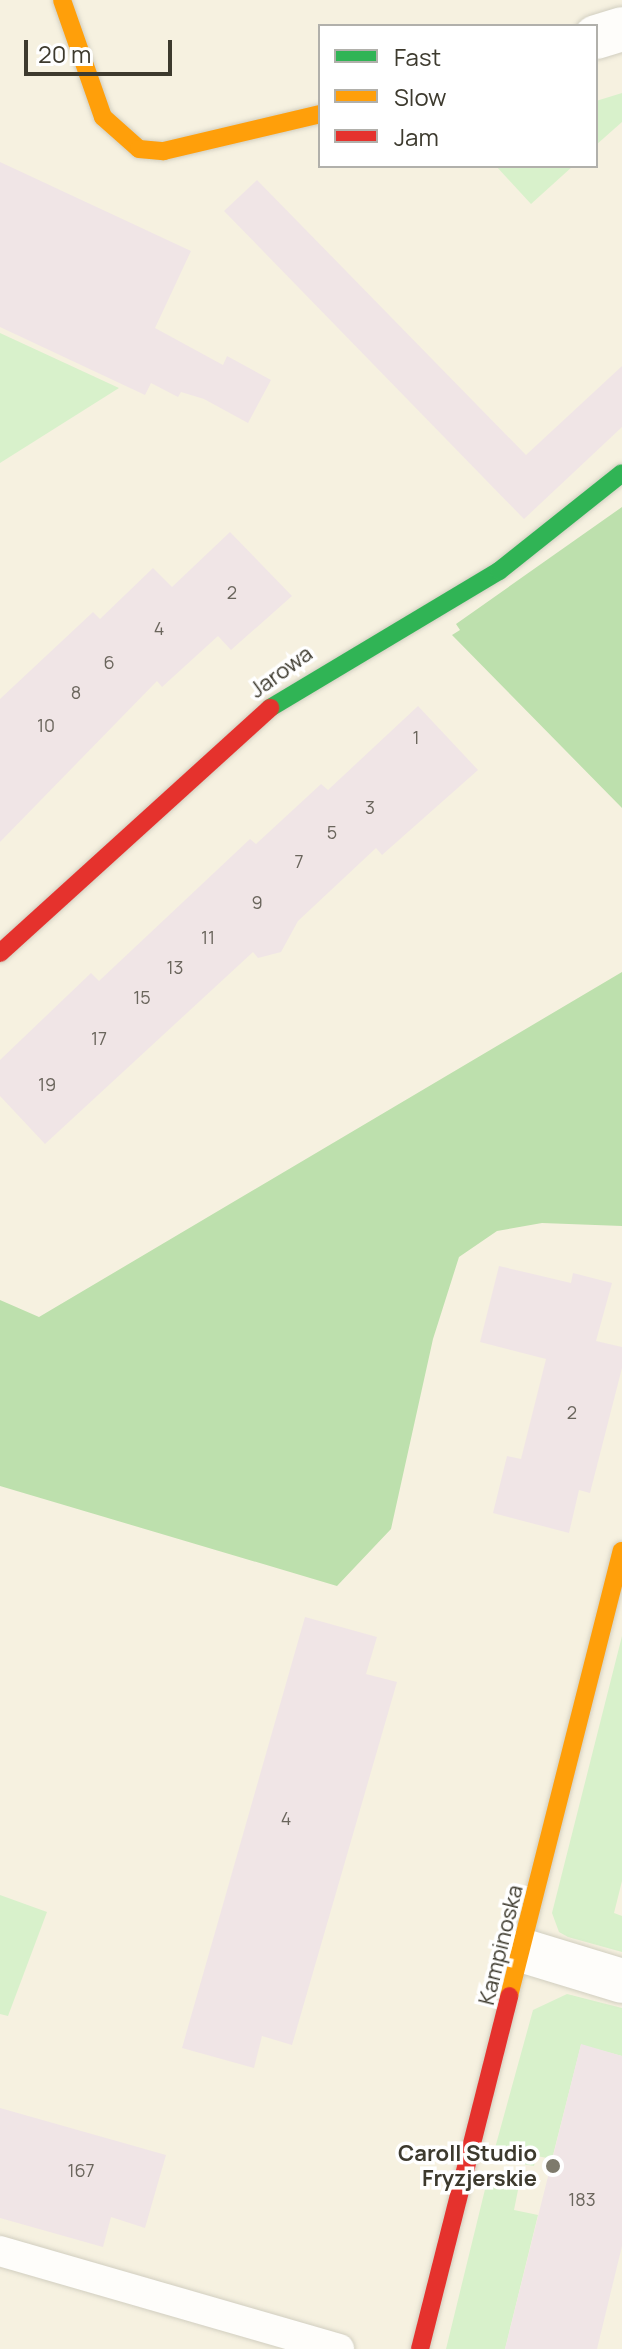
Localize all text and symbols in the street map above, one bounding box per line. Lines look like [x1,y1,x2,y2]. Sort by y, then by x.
scale bar [28,24,176,74]
legend [318,24,598,168]
text: 20 m [38,37,91,70]
text: Fast [394,40,441,73]
text: Slow [394,80,447,113]
text: Jam [394,120,439,153]
house number: 2 [227,581,237,603]
house number: 4 [154,617,164,639]
street label: Jarowa [244,640,318,704]
house number: 6 [103,651,115,673]
house number: 8 [71,681,81,703]
house number: 10 [37,714,55,736]
house number: 1 [412,726,420,748]
house number: 3 [365,796,375,818]
house number: 5 [327,821,337,843]
house number: 7 [294,850,304,872]
house number: 9 [251,891,263,913]
house number: 11 [201,926,215,948]
house number: 13 [167,956,183,978]
house number: 15 [133,986,151,1008]
house number: 17 [91,1027,107,1049]
house number: 19 [38,1073,56,1095]
house number: 2 [567,1401,577,1423]
house number: 4 [281,1807,291,1829]
street label: Kampinoska [473,1882,529,2008]
place label: Caroll Studio Fryzjerskie [398,2140,537,2192]
marker: Caroll Studio Fryzjerskie [544,2157,562,2175]
house number: 167 [67,2159,95,2181]
house number: 183 [568,2188,596,2210]

